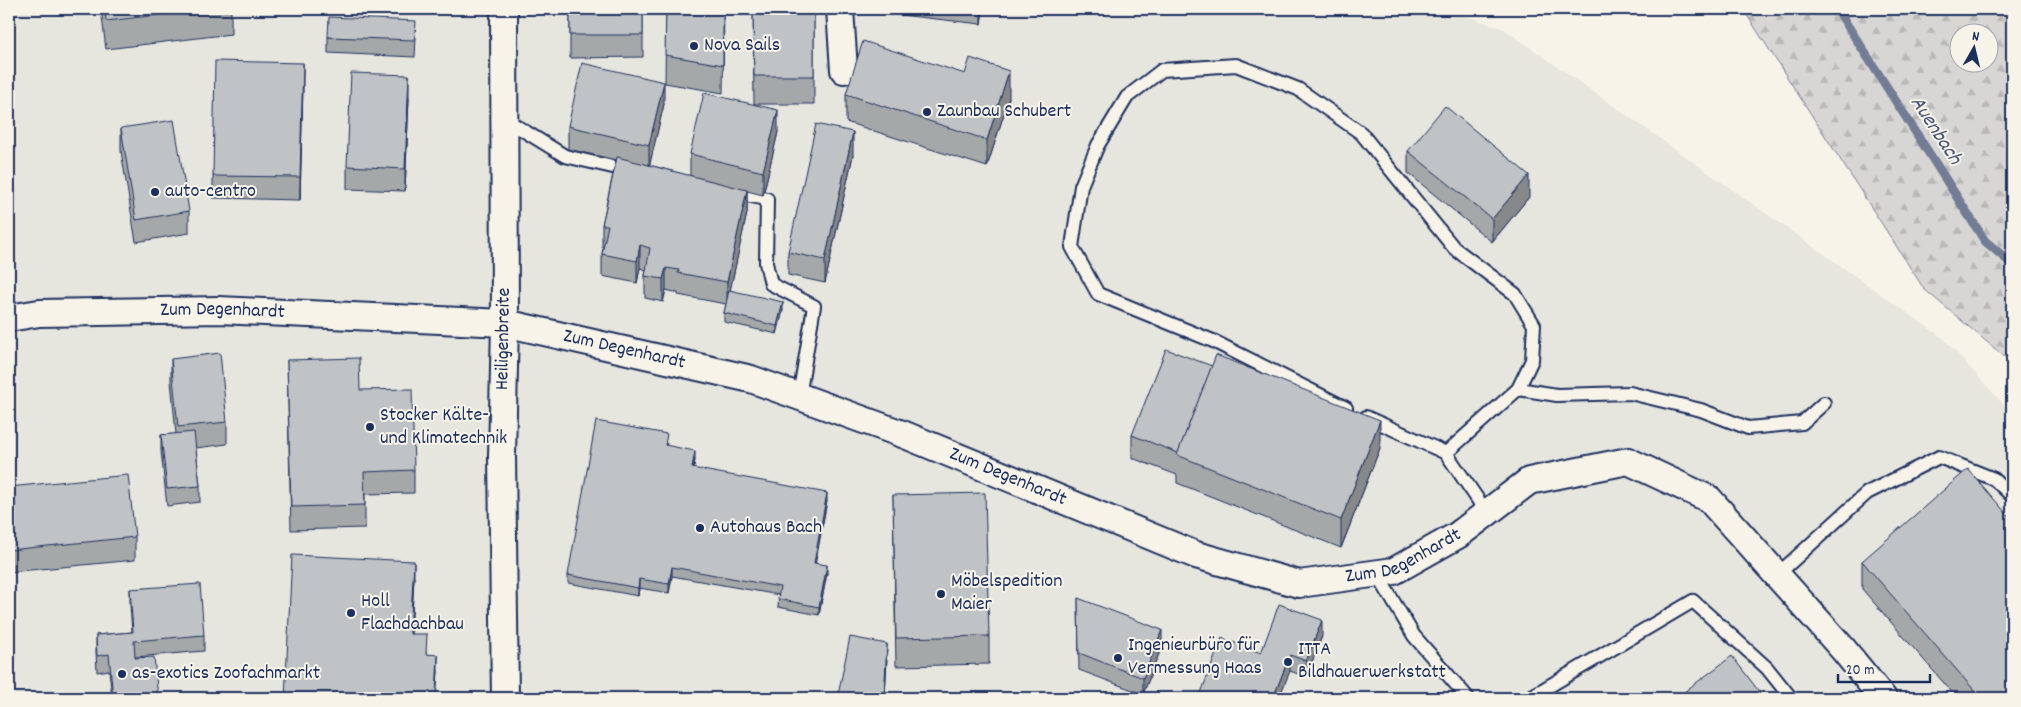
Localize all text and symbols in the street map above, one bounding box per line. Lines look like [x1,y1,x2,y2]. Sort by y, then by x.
north arrow [1948,22,1998,72]
text: N [1971,27,1980,48]
place label: Nova Sails [704,32,780,60]
marker: Nova Sails [688,40,700,52]
water label: Auenbach [1902,91,1969,172]
place label: Zaunbau Schubert [937,98,1071,126]
marker: Zaunbau Schubert [921,106,933,118]
place label: auto-centro [165,178,256,206]
marker: auto-centro [149,186,161,198]
street label: Heiligenbreite [489,287,519,391]
street label: Zum Degenhardt [160,296,285,327]
street label: Zum Degenhardt [560,323,688,378]
place label: Stocker Kälte- und Klimatechnik [380,402,507,453]
marker: Stocker Kälte- und Klimatechnik [364,421,376,433]
street label: Zum Degenhardt [945,441,1071,514]
place label: Autohaus Bach [710,514,822,542]
marker: Autohaus Bach [694,522,706,534]
street label: Zum Degenhardt [1344,522,1467,591]
place label: Möbelspedition Maier [951,568,1063,619]
place label: Holl Flachdachbau [361,588,464,639]
marker: Möbelspedition Maier [935,588,947,600]
marker: Holl Flachdachbau [345,607,357,619]
place label: Ingenieurbüro für Vermessung Haas [1128,632,1262,683]
place label: ITTA Bildhauerwerkstatt [1298,636,1446,687]
marker: Ingenieurbüro für Vermessung Haas [1112,652,1124,664]
scale bar [1838,652,1931,684]
marker: ITTA Bildhauerwerkstatt [1282,656,1294,668]
place label: as-exotics Zoofachmarkt [132,660,320,688]
text: 20 m [1846,660,1874,682]
marker: as-exotics Zoofachmarkt [116,668,128,680]

